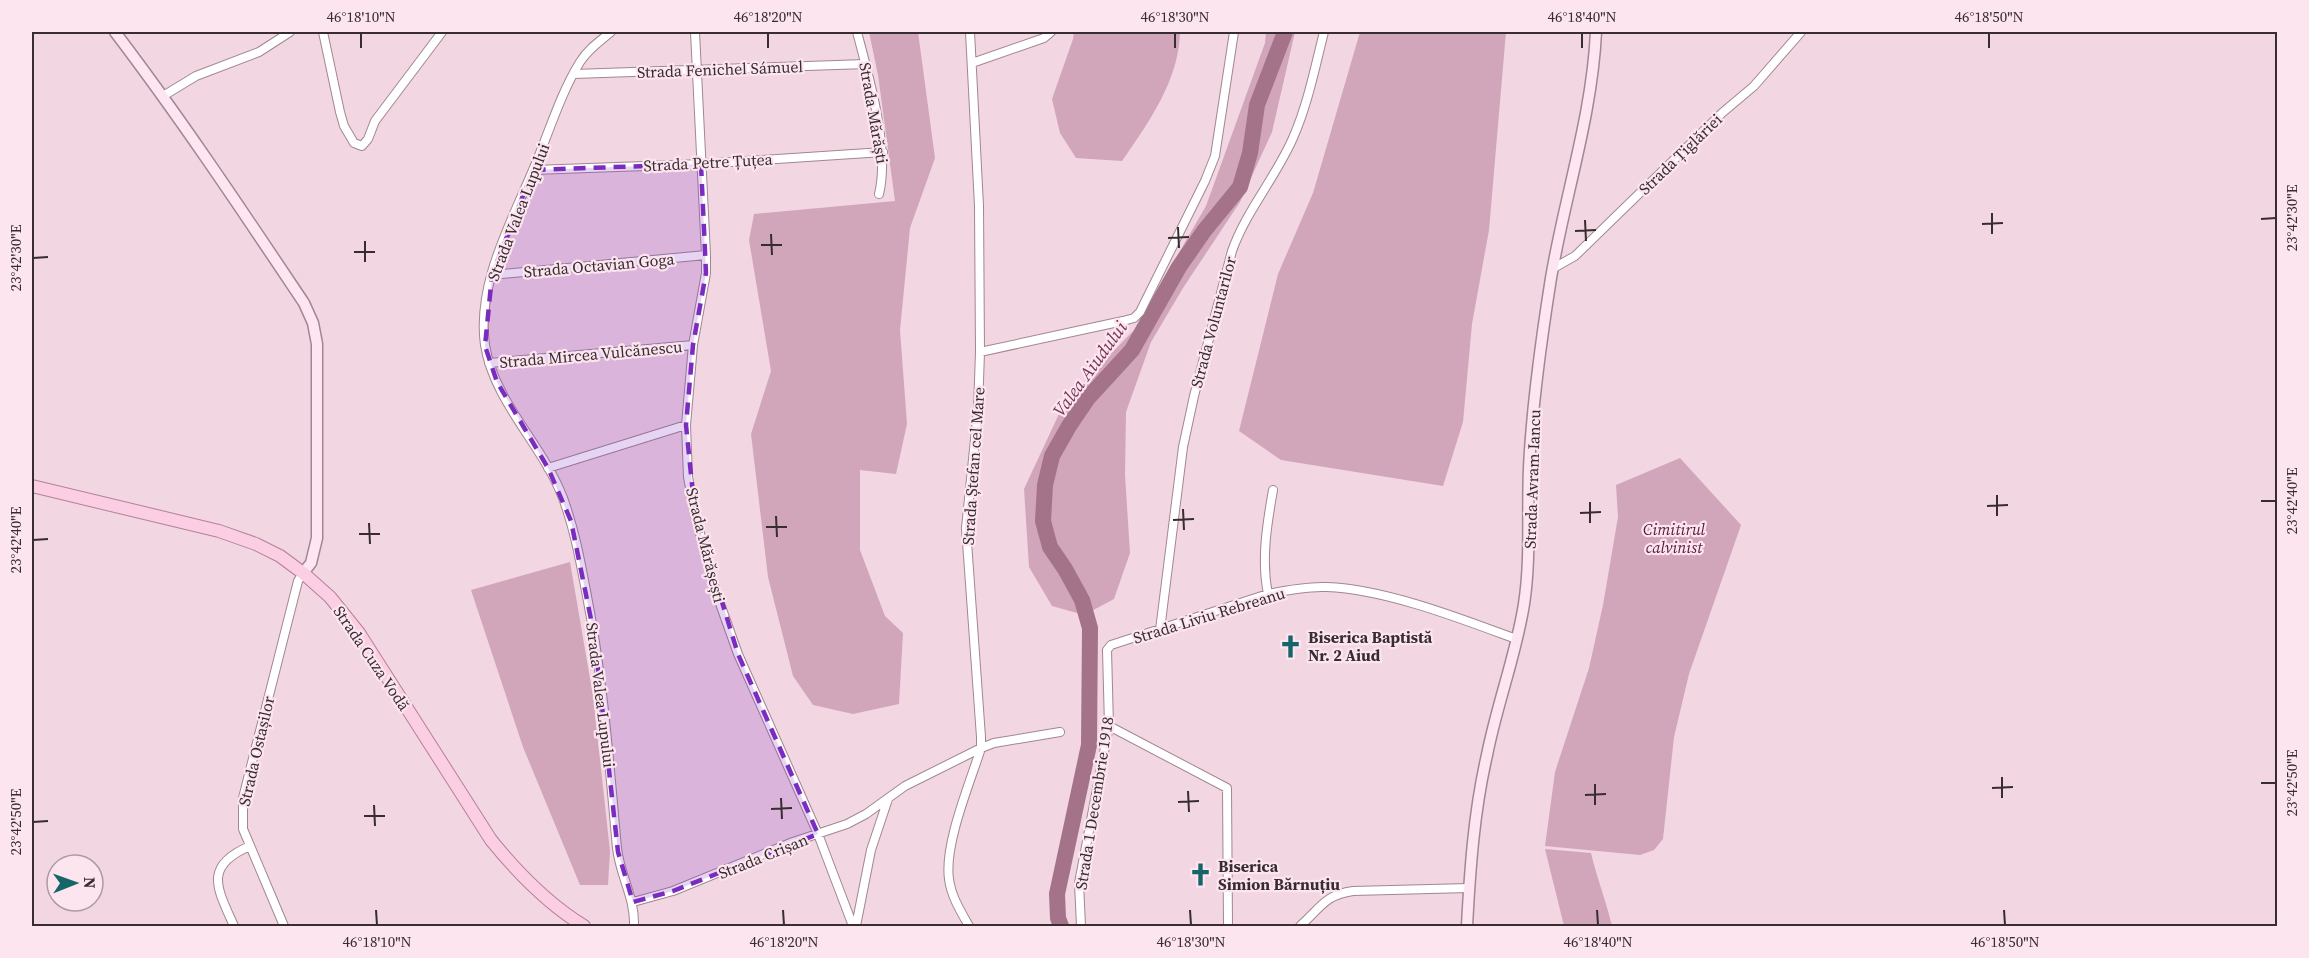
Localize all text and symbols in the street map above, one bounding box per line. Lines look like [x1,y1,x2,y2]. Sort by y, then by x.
text: 46°18'10"N [326,6,396,27]
text: 46°18'20"N [733,6,803,27]
text: 46°18'30"N [1140,6,1210,27]
text: 46°18'40"N [1547,6,1617,27]
text: 46°18'50"N [1954,6,2024,27]
street label: Strada Fenichel Sámuel [637,55,804,83]
street label: Strada Mărăști [854,61,894,166]
street label: Strada Țiglăriei [1633,108,1727,199]
street label: Strada Valea Lupului [482,140,555,284]
street label: Strada Petre Țuțea [643,148,774,176]
text: 23°42'30"E [2281,184,2302,252]
text: 23°42'30"E [5,224,26,292]
street label: Strada Octavian Goga [523,247,676,283]
street label: Strada Voluntarilor [1185,254,1241,390]
water label: Valea Aiudului [1046,316,1133,421]
street label: Strada Mircea Vulcănescu [499,335,683,373]
street label: Strada Ștefan cel Mare [957,386,989,546]
street label: Strada Avram Iancu [1519,409,1545,549]
text: 23°42'40"E [2281,467,2302,535]
street label: Strada Mărășești [681,485,731,605]
text: 23°42'40"E [5,506,26,574]
park label: Cimitirul calvinist [1643,518,1706,558]
street label: Strada Liviu Rebreanu [1130,581,1288,649]
street label: Strada Cuza Vodă [329,601,416,716]
street label: Strada Valea Lupului [581,621,621,769]
place label: Biserica Baptistă Nr. 2 Aiud [1308,626,1433,666]
church icon: Biserica Baptistă Nr. 2 Aiud [1277,633,1303,659]
street label: Strada Ostașilor [233,694,279,808]
street label: Strada 1 Decembrie 1918 [1069,715,1119,891]
text: 23°42'50"E [2281,749,2302,817]
text: 23°42'50"E [5,788,26,856]
street label: Strada Crișan [715,828,811,884]
north arrow [45,853,105,913]
place label: Biserica Simion Bărnuțiu [1218,855,1340,895]
church icon: Biserica Simion Bărnuțiu [1187,862,1213,888]
text: N [79,877,101,889]
text: 46°18'10"N [342,931,412,952]
text: 46°18'20"N [749,931,819,952]
text: 46°18'30"N [1156,931,1226,952]
text: 46°18'40"N [1563,931,1633,952]
text: 46°18'50"N [1970,931,2040,952]

